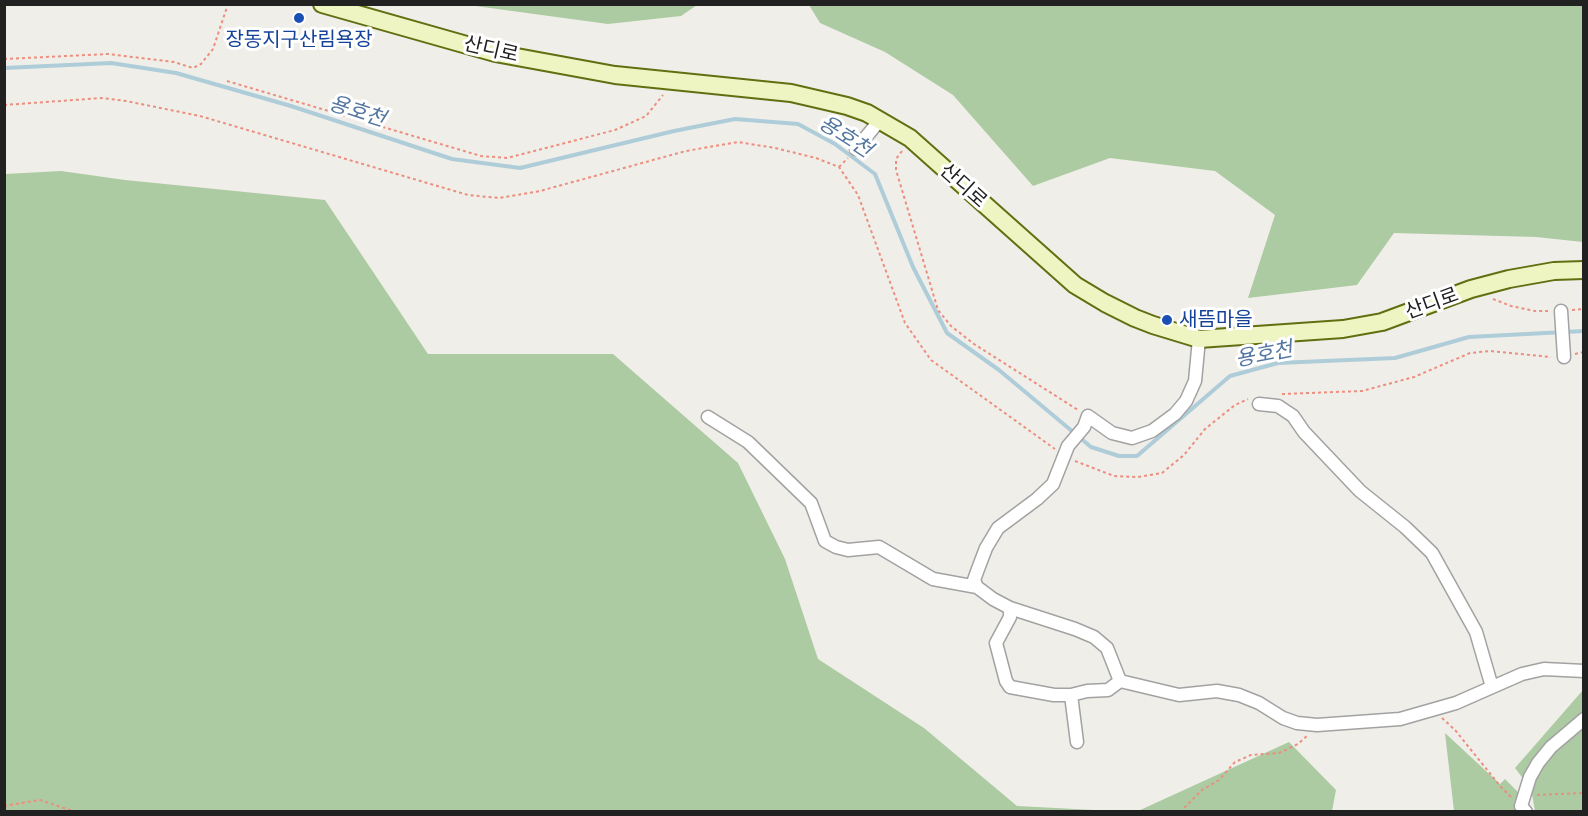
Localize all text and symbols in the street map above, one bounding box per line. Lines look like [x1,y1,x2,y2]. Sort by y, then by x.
marker: 장동지구산림욕장 [292,11,306,25]
place label: 장동지구산림욕장 [225,28,373,52]
street label: 산디로 [461,32,521,68]
water label: 용호천 [326,91,388,133]
water label: 용호천 [814,111,876,163]
street label: 산디로 [934,159,992,213]
street label: 산디로 [1402,283,1462,325]
place label: 새뜸마을 [1179,308,1253,332]
marker: 새뜸마을 [1160,313,1174,327]
water label: 용호천 [1233,337,1295,373]

